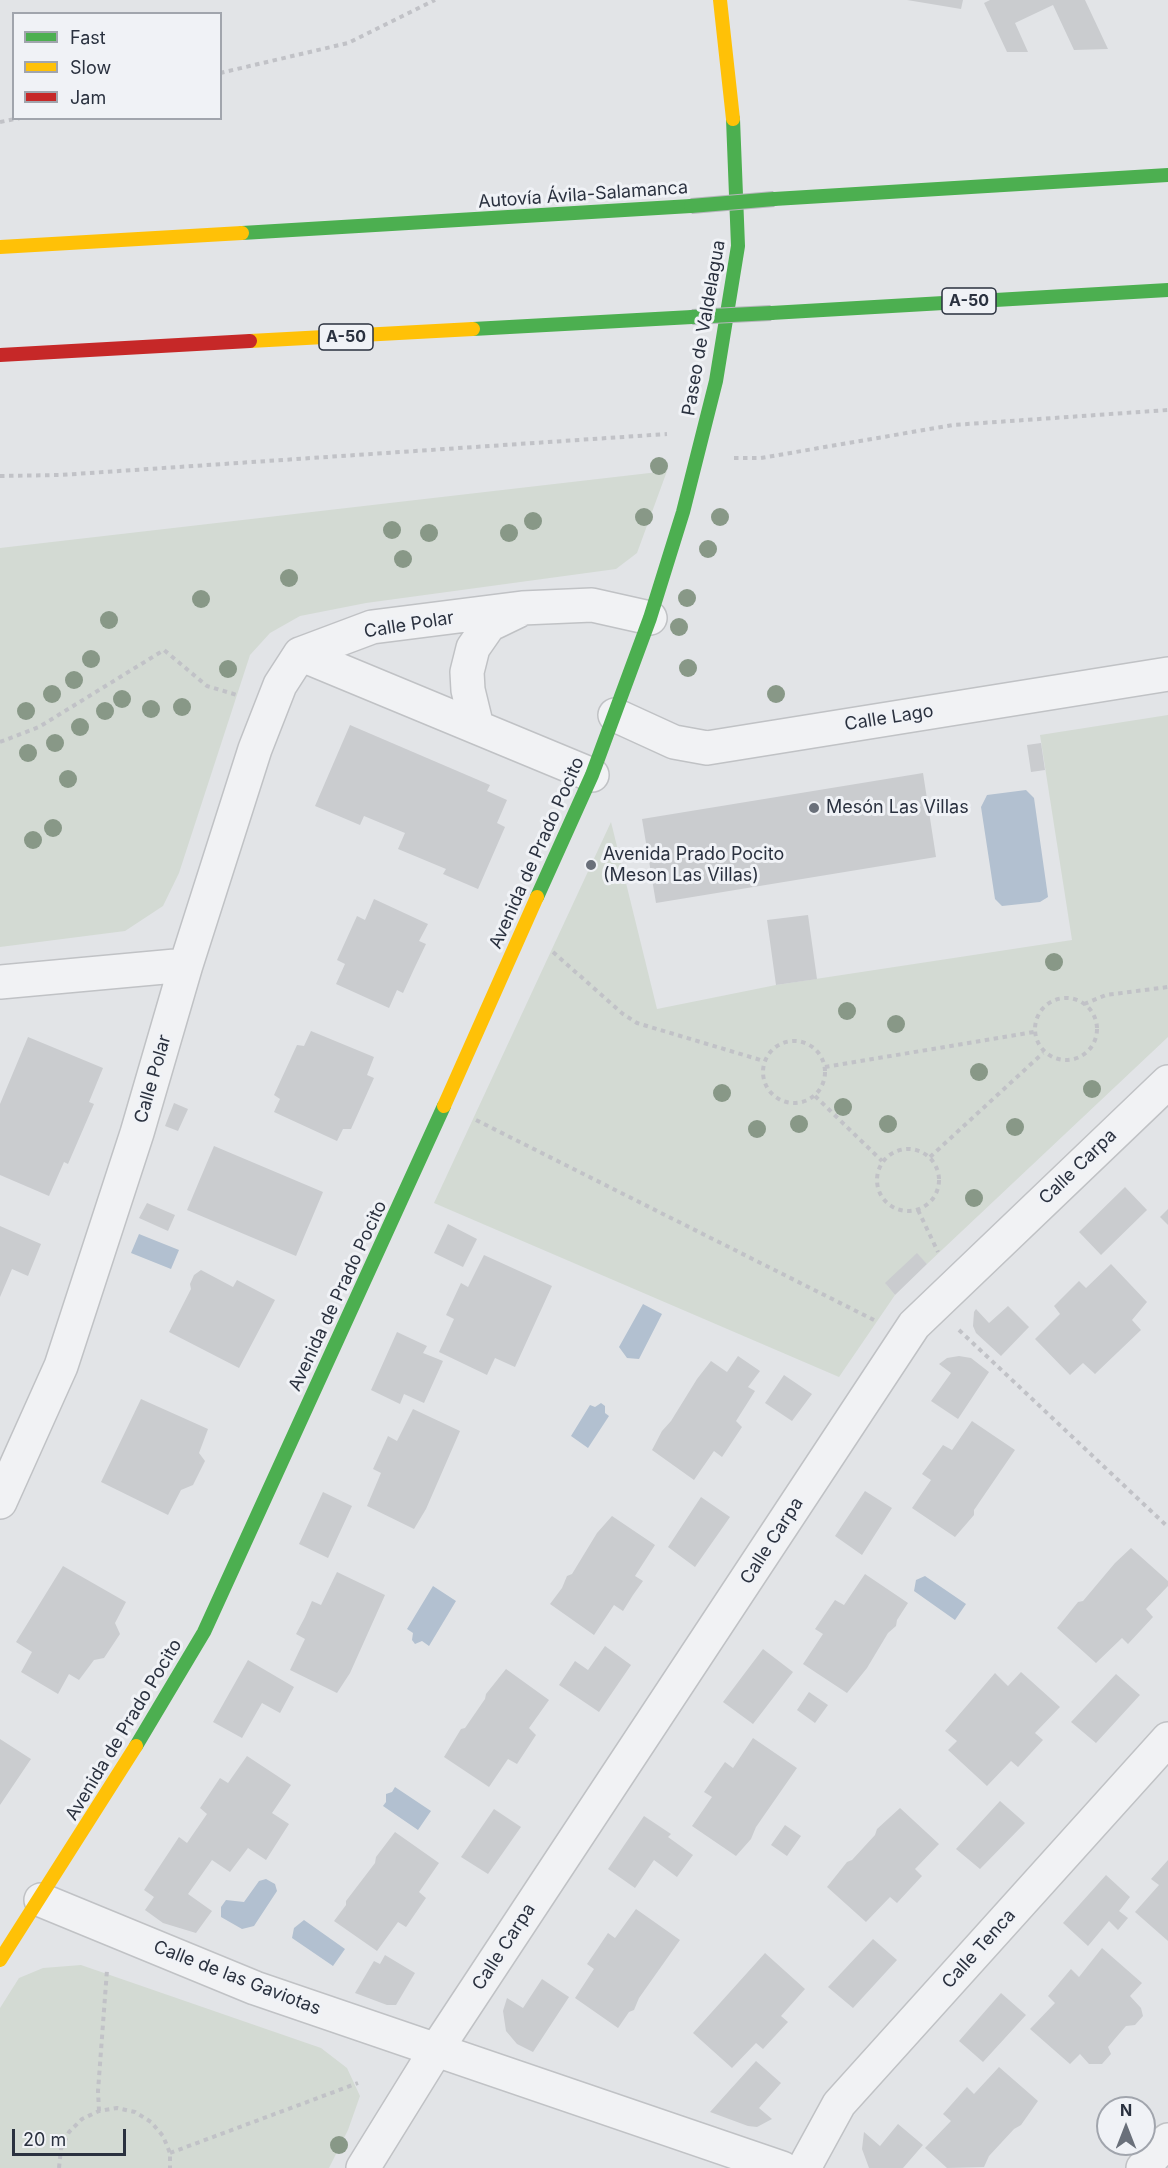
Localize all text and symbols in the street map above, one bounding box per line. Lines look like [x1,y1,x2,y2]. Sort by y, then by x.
legend [12,12,222,120]
text: Fast [70,27,106,48]
text: Slow [70,57,111,78]
text: Jam [70,87,106,108]
street label: Autovía Ávila-Salamanca [477,177,689,213]
street label: Paseo de Valdelagua [678,239,730,417]
road number: A-50 [942,288,996,314]
road number: A-50 [319,324,373,350]
street label: Calle Polar [362,607,456,643]
street label: Calle Lago [843,700,935,736]
street label: Avenida de Prado Pocito [485,754,589,952]
place label: Mesón Las Villas [826,797,969,819]
marker: Mesón Las Villas [807,801,821,815]
place label: Avenida Prado Pocito (Meson Las Villas) [603,844,784,886]
marker: Avenida Prado Pocito (Meson Las Villas) [584,858,598,872]
street label: Calle Polar [130,1032,176,1126]
street label: Calle Carpa [1035,1125,1121,1209]
street label: Avenida de Prado Pocito [284,1197,392,1395]
street label: Calle Carpa [736,1494,808,1588]
street label: Avenida de Prado Pocito [61,1635,187,1825]
street label: Calle Carpa [468,1900,540,1994]
street label: Calle Tenca [938,1905,1020,1993]
street label: Calle de las Gaviotas [150,1936,324,2020]
north arrow [1096,2096,1156,2156]
text: N [1120,2100,1132,2120]
scale bar [15,2117,129,2155]
text: 20 m [23,2129,66,2150]

